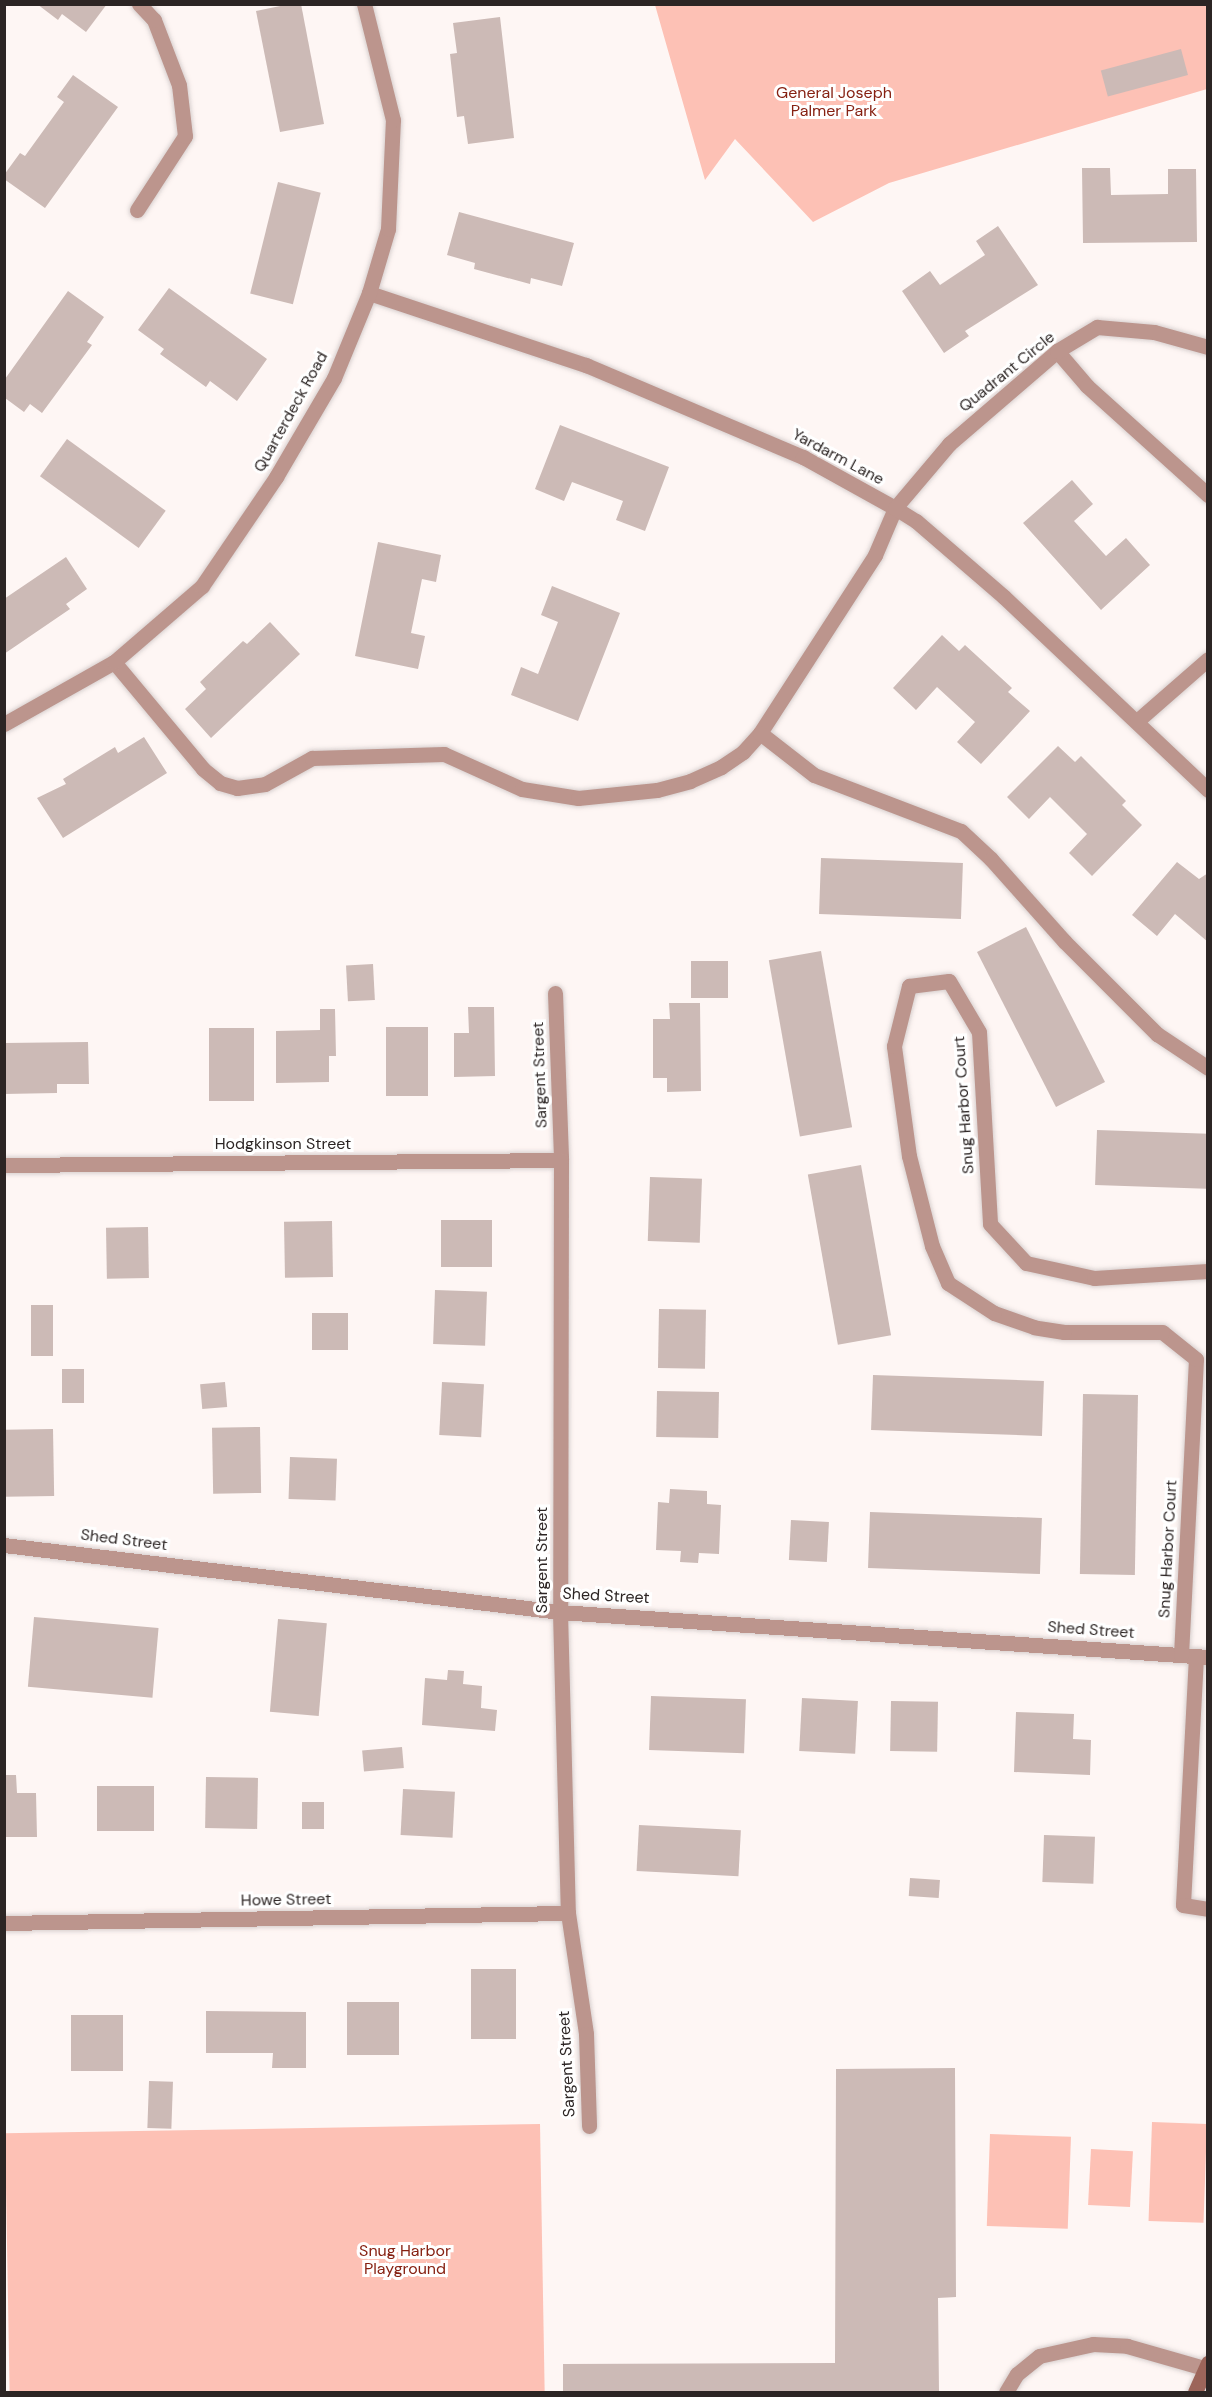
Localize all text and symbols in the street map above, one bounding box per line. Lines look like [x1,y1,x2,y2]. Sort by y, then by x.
park label: General Joseph Palmer Park [776,83,892,121]
street label: Quadrant Circle [955,328,1059,416]
street label: Quarterdeck Road [250,348,332,476]
street label: Yardarm Lane [789,425,887,489]
street label: Sargent Street [529,1021,551,1129]
street label: Snug Harbor Court [950,1035,978,1175]
street label: Hodgkinson Street [215,1134,351,1154]
street label: Snug Harbor Court [1155,1479,1181,1619]
street label: Sargent Street [532,1507,552,1613]
street label: Shed Street [80,1525,168,1555]
street label: Shed Street [562,1584,650,1608]
street label: Shed Street [1047,1617,1135,1643]
street label: Howe Street [241,1890,331,1910]
street label: Sargent Street [555,2010,579,2118]
park label: Snug Harbor Playground [359,2241,451,2279]

